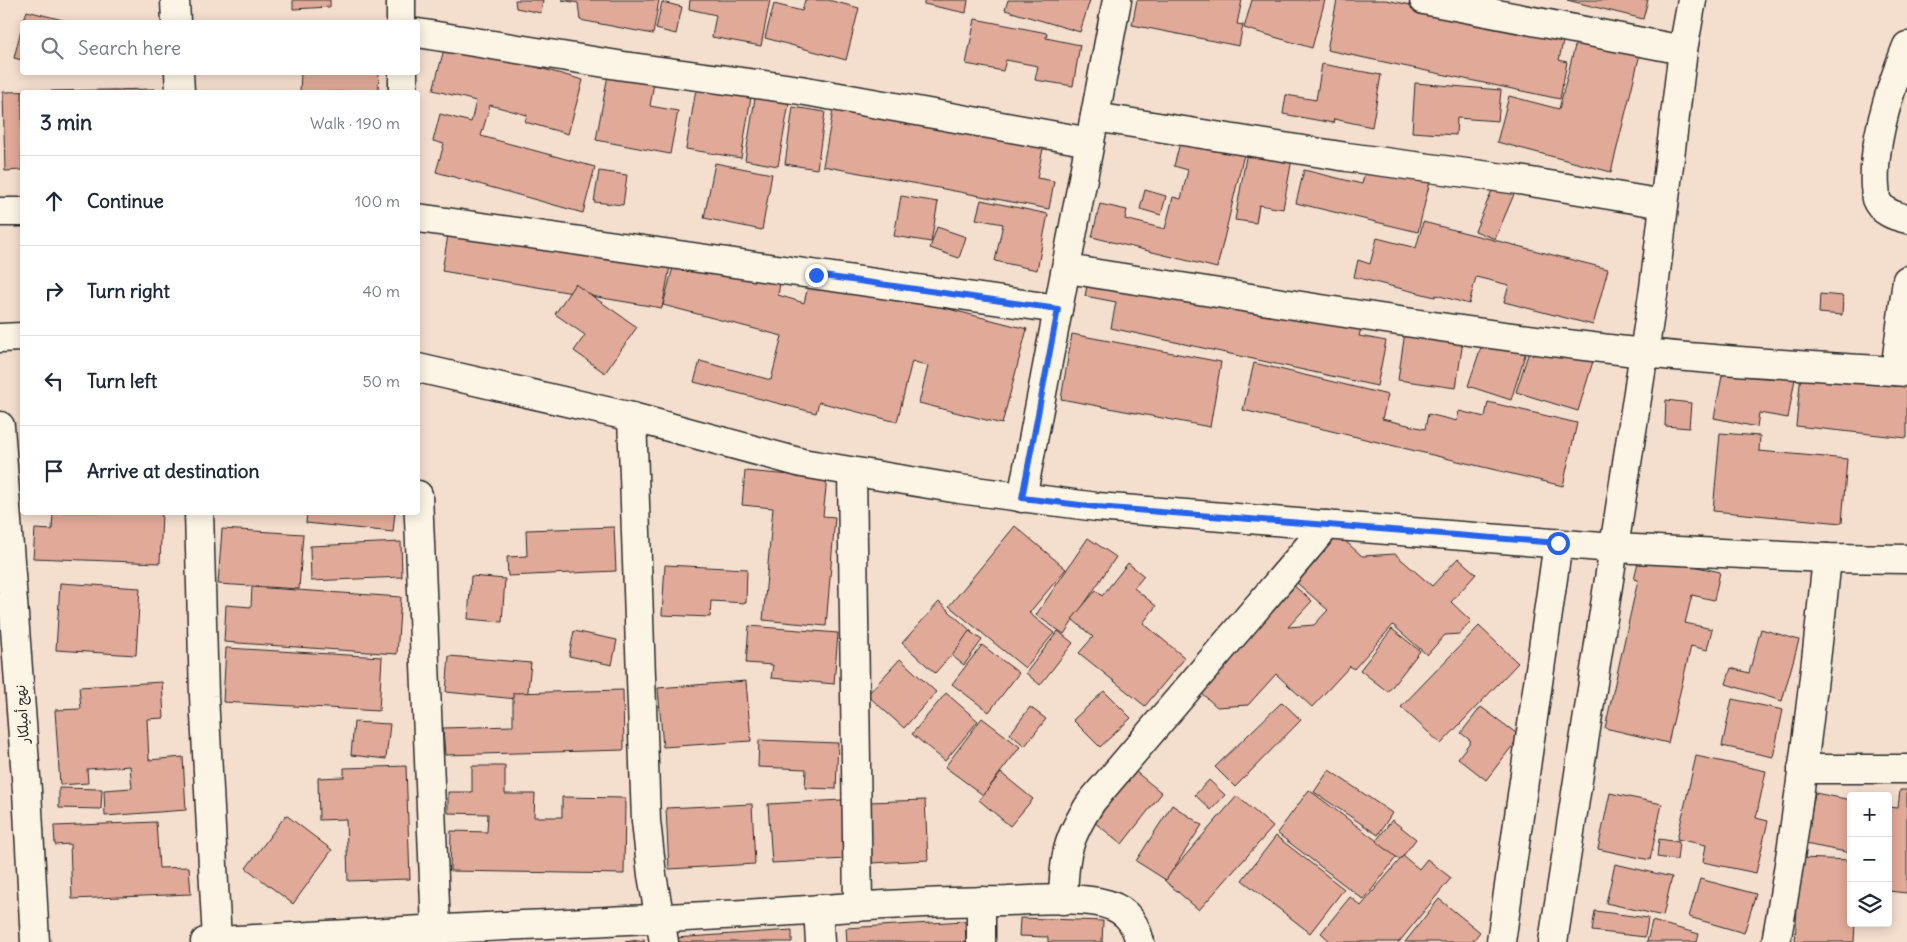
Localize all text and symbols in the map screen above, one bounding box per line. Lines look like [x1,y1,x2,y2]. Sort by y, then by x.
search box [20,20,420,75]
icon: search [38,34,66,62]
text: Search here [78,36,181,60]
text: 3 min [40,109,92,136]
text: Walk · 190 m [310,113,400,133]
icon: ahead [40,187,68,215]
text: Continue [87,189,164,213]
text: 100 m [355,191,400,211]
route end [805,264,828,287]
icon: right [40,277,68,305]
text: Turn right [87,279,170,303]
text: 40 m [362,281,400,301]
icon: left [40,367,68,395]
text: Turn left [87,369,157,393]
text: 50 m [362,371,400,391]
icon: arrive [40,457,68,485]
text: Arrive at destination [87,459,260,483]
route start [1547,532,1570,555]
street label: نهج أميلكار [11,684,34,745]
map controls [1847,792,1892,927]
button: + [1847,792,1892,837]
button: − [1847,837,1892,882]
button: layers [1847,882,1892,927]

